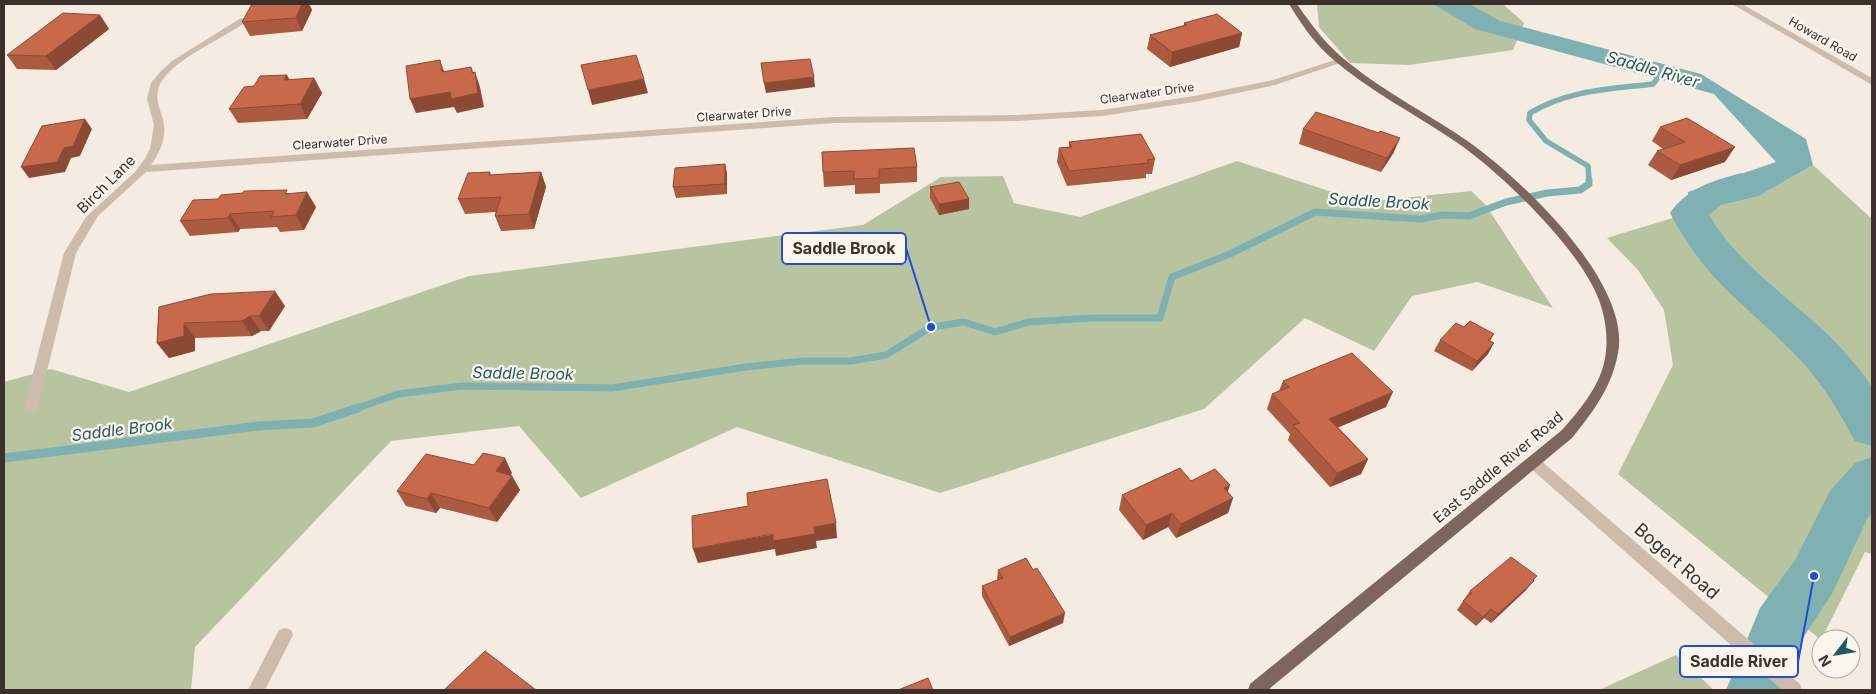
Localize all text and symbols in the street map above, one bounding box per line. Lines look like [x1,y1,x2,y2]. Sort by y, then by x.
street label: Howard Road [1786,13,1860,65]
water label: Saddle River [1604,46,1703,92]
street label: Clearwater Drive [1099,79,1195,107]
street label: Clearwater Drive [696,103,792,125]
street label: Clearwater Drive [292,131,388,153]
street label: Birch Lane [73,151,139,217]
water label: Saddle Brook [1328,188,1430,214]
callout: Saddle Brook [782,233,906,264]
text: Saddle Brook [792,238,896,258]
water label: Saddle Brook [472,362,574,384]
street label: East Saddle River Road [1429,407,1567,527]
water label: Saddle Brook [70,413,174,445]
street label: Bogert Road [1630,518,1724,604]
north arrow [1811,629,1861,679]
callout: Saddle River [1680,646,1798,677]
text: Saddle River [1690,651,1788,671]
text: N [1814,652,1834,670]

